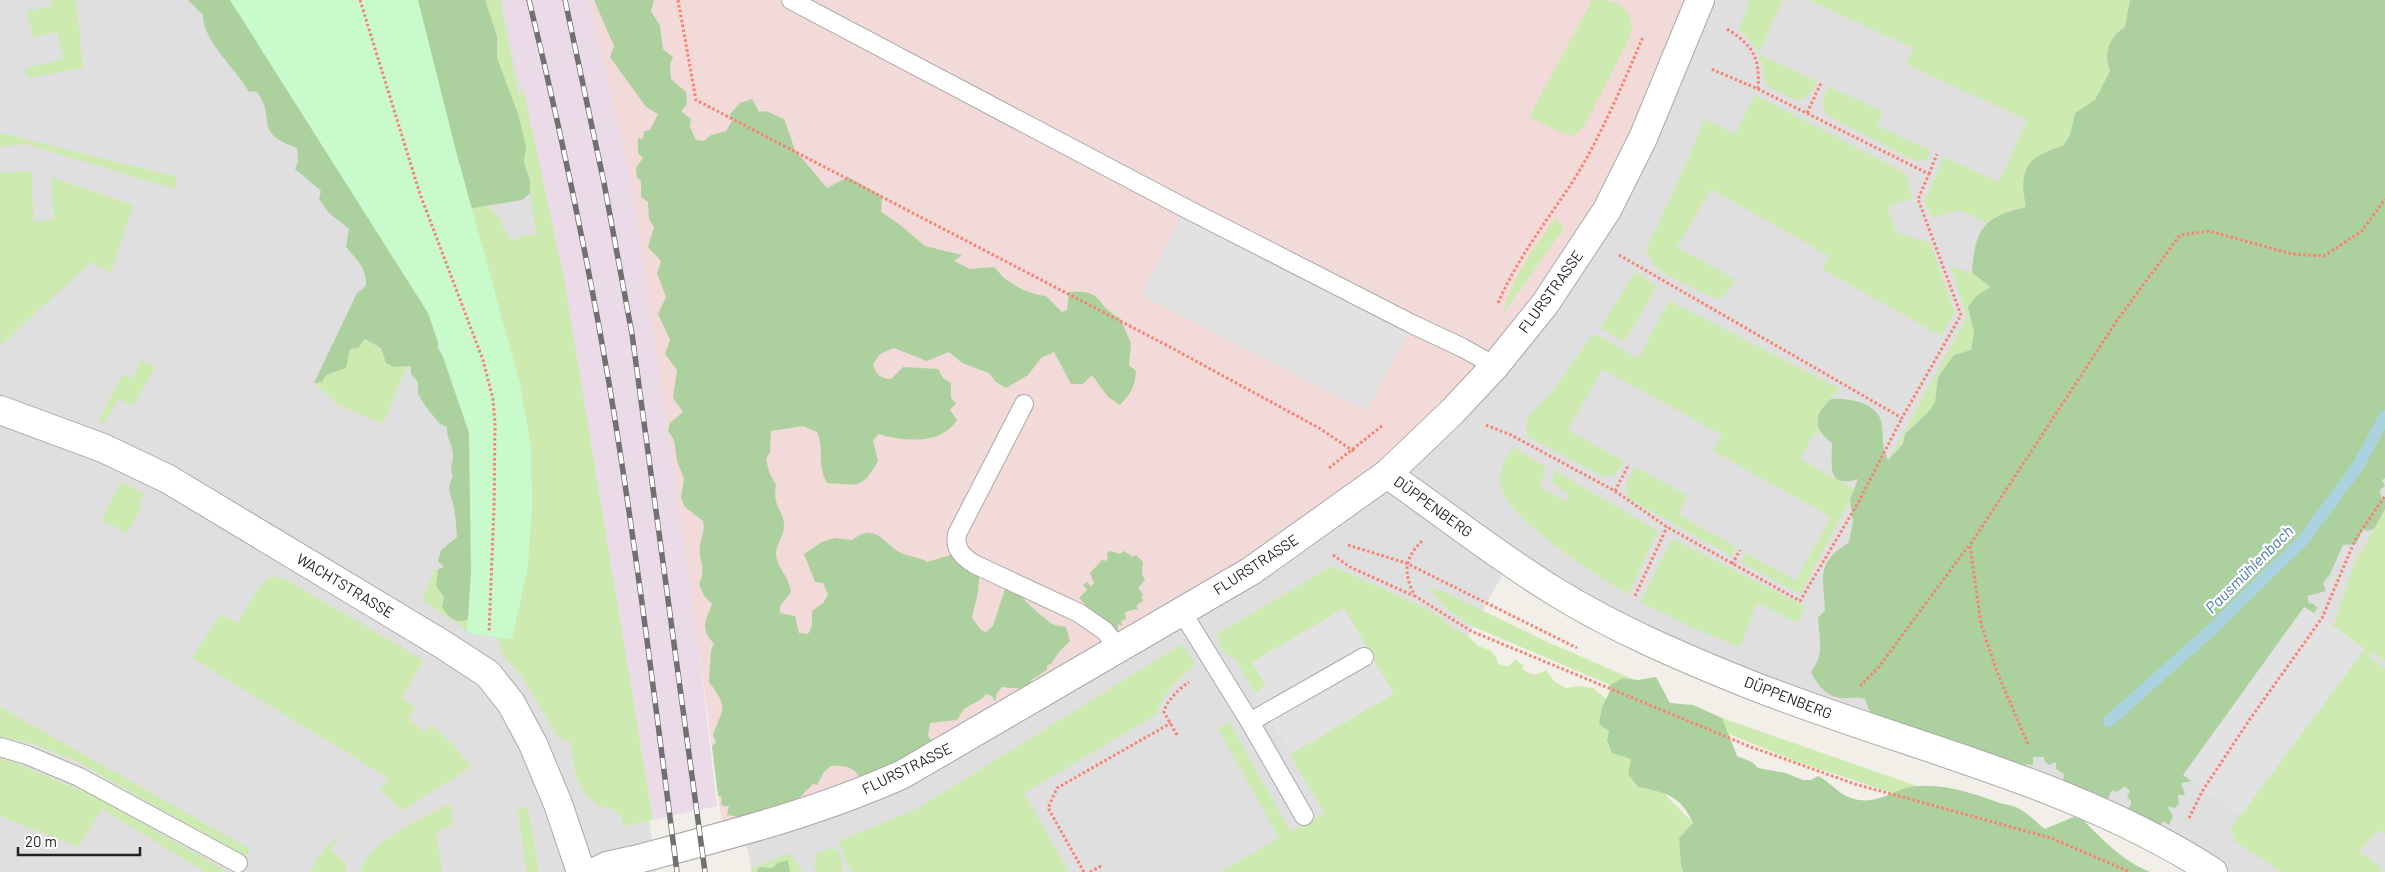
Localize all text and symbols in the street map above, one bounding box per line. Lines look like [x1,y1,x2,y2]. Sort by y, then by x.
street label: FLURSTRASSE [1514,247,1586,336]
street label: DÜPPENBERG [1391,472,1476,541]
water label: Pausmühlenbach [2201,521,2297,617]
street label: FLURSTRASSE [1210,530,1301,598]
street label: WACHTSTRASSE [294,549,397,621]
street label: DÜPPENBERG [1742,672,1835,722]
street label: FLURSTRASSE [859,739,954,798]
scale bar [18,824,140,856]
text: 20 m [25,832,57,850]

